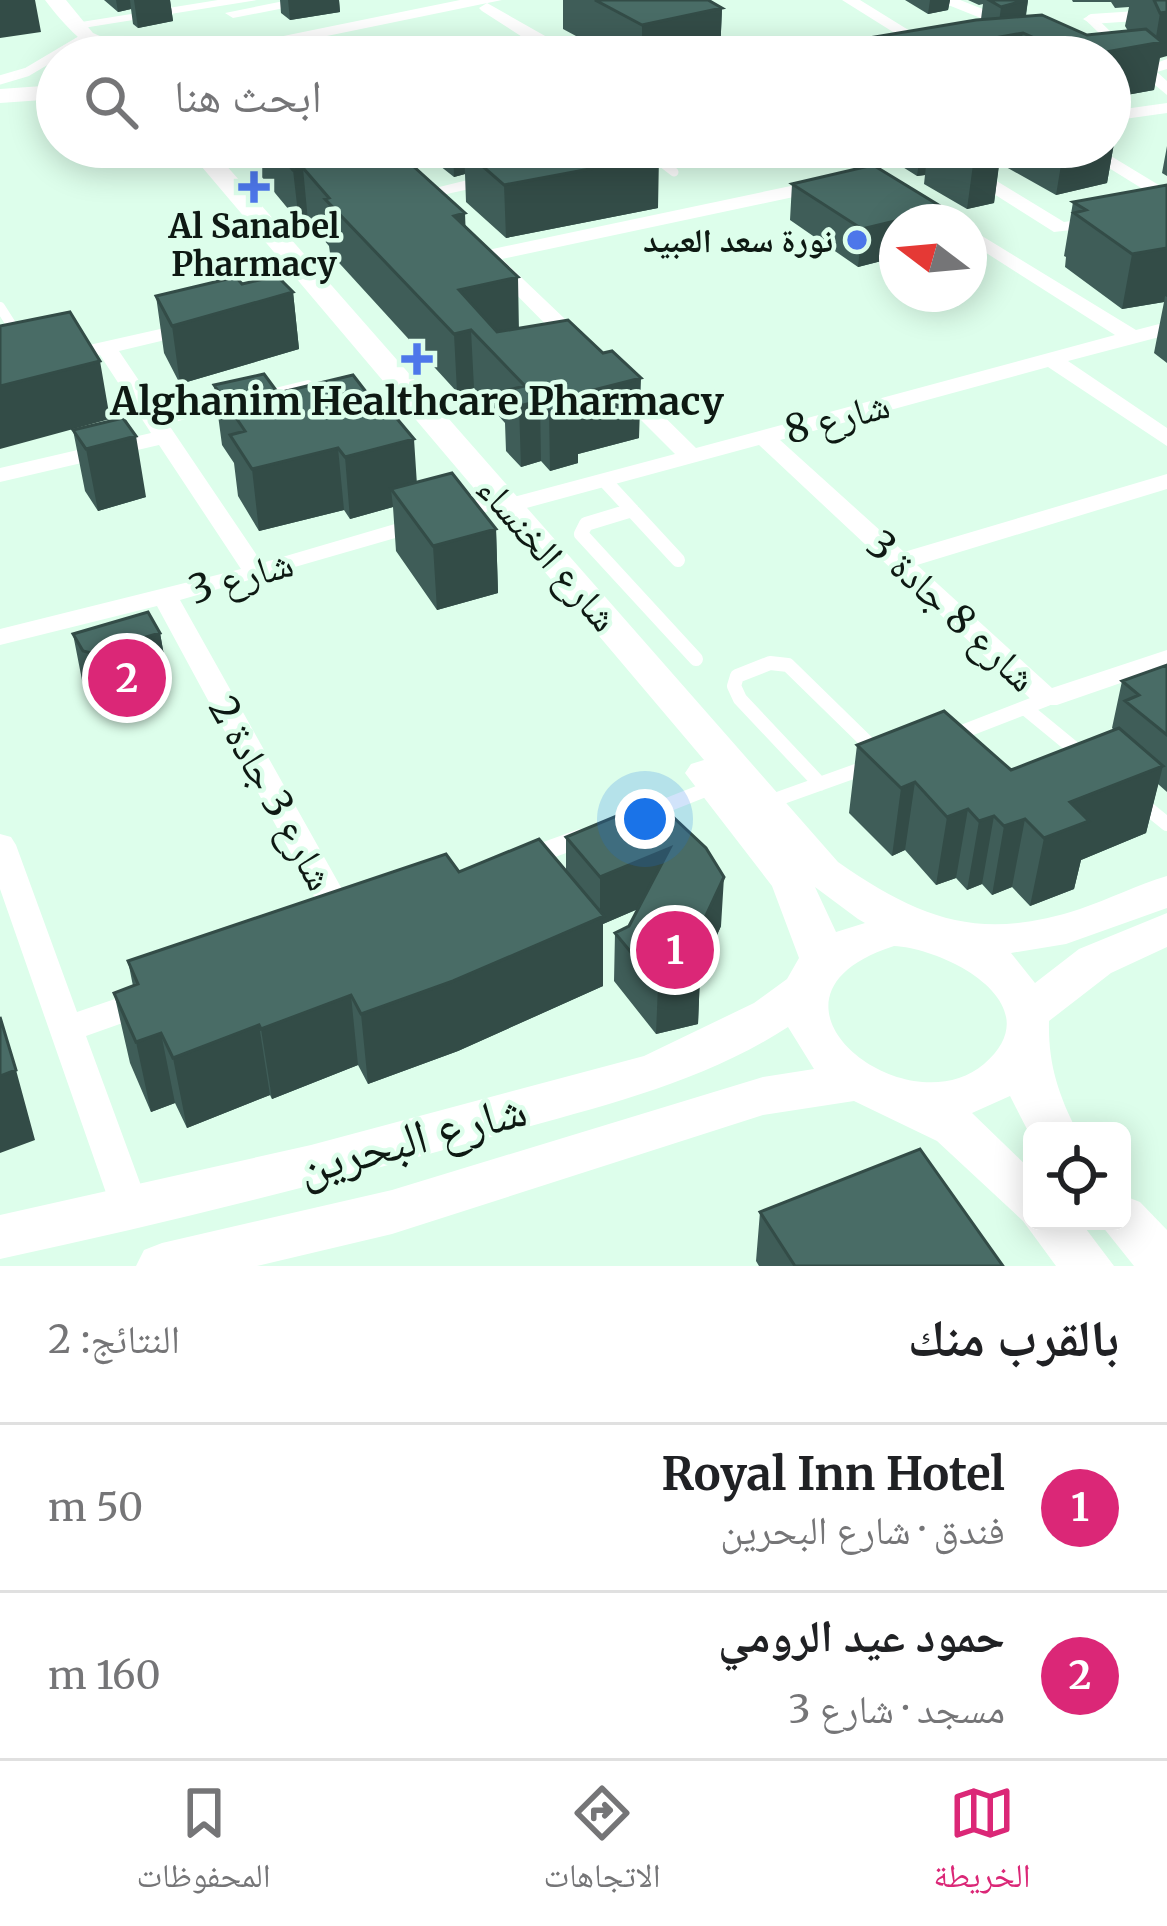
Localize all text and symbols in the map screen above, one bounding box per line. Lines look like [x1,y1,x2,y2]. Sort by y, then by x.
search box [36,36,1131,168]
text: ابحث هنا [174,68,322,124]
icon: search [78,69,144,135]
marker: Al Sanabel Pharmacy [241,174,267,200]
north arrow [879,204,987,312]
place label: Al Sanabel Pharmacy [167,206,340,285]
place label: نورة سعد العبيد [643,220,833,261]
marker: نورة سعد العبيد [844,227,870,253]
marker: Alghanim Healthcare Pharmacy [404,346,430,372]
place label: Alghanim Healthcare Pharmacy [109,377,725,426]
street label: شارع 8 [779,380,895,455]
street label: شارع الخنساء [466,465,629,641]
street label: شارع 8 جادة 3 [857,520,1047,702]
street label: شارع 3 [184,538,299,615]
pin: 2 [88,633,166,723]
street label: شارع 3 جادة 2 [198,688,345,899]
your location [615,789,675,849]
pin: 1 [636,905,714,995]
street label: شارع البحرين [291,1079,533,1198]
map controls [1023,1122,1131,1230]
button: locate [1023,1122,1131,1230]
text: بالقرب منك [908,1306,1119,1370]
text: النتائج: 2 [48,1315,180,1364]
text: Royal Inn Hotel [662,1446,1005,1502]
text: 50 m [48,1483,143,1532]
text: 1 [1071,1483,1089,1532]
text: فندق · شارع البحرين [720,1506,1005,1555]
text: حمود عيد الرومي [718,1608,1005,1664]
text: 160 m [48,1651,161,1700]
text: 2 [1069,1651,1091,1700]
text: مسجد · شارع 3 [788,1685,1005,1734]
tab: المحفوظات [136,1780,271,1908]
tab: الاتجاهات [543,1780,661,1908]
tab: الخريطة [933,1780,1031,1908]

